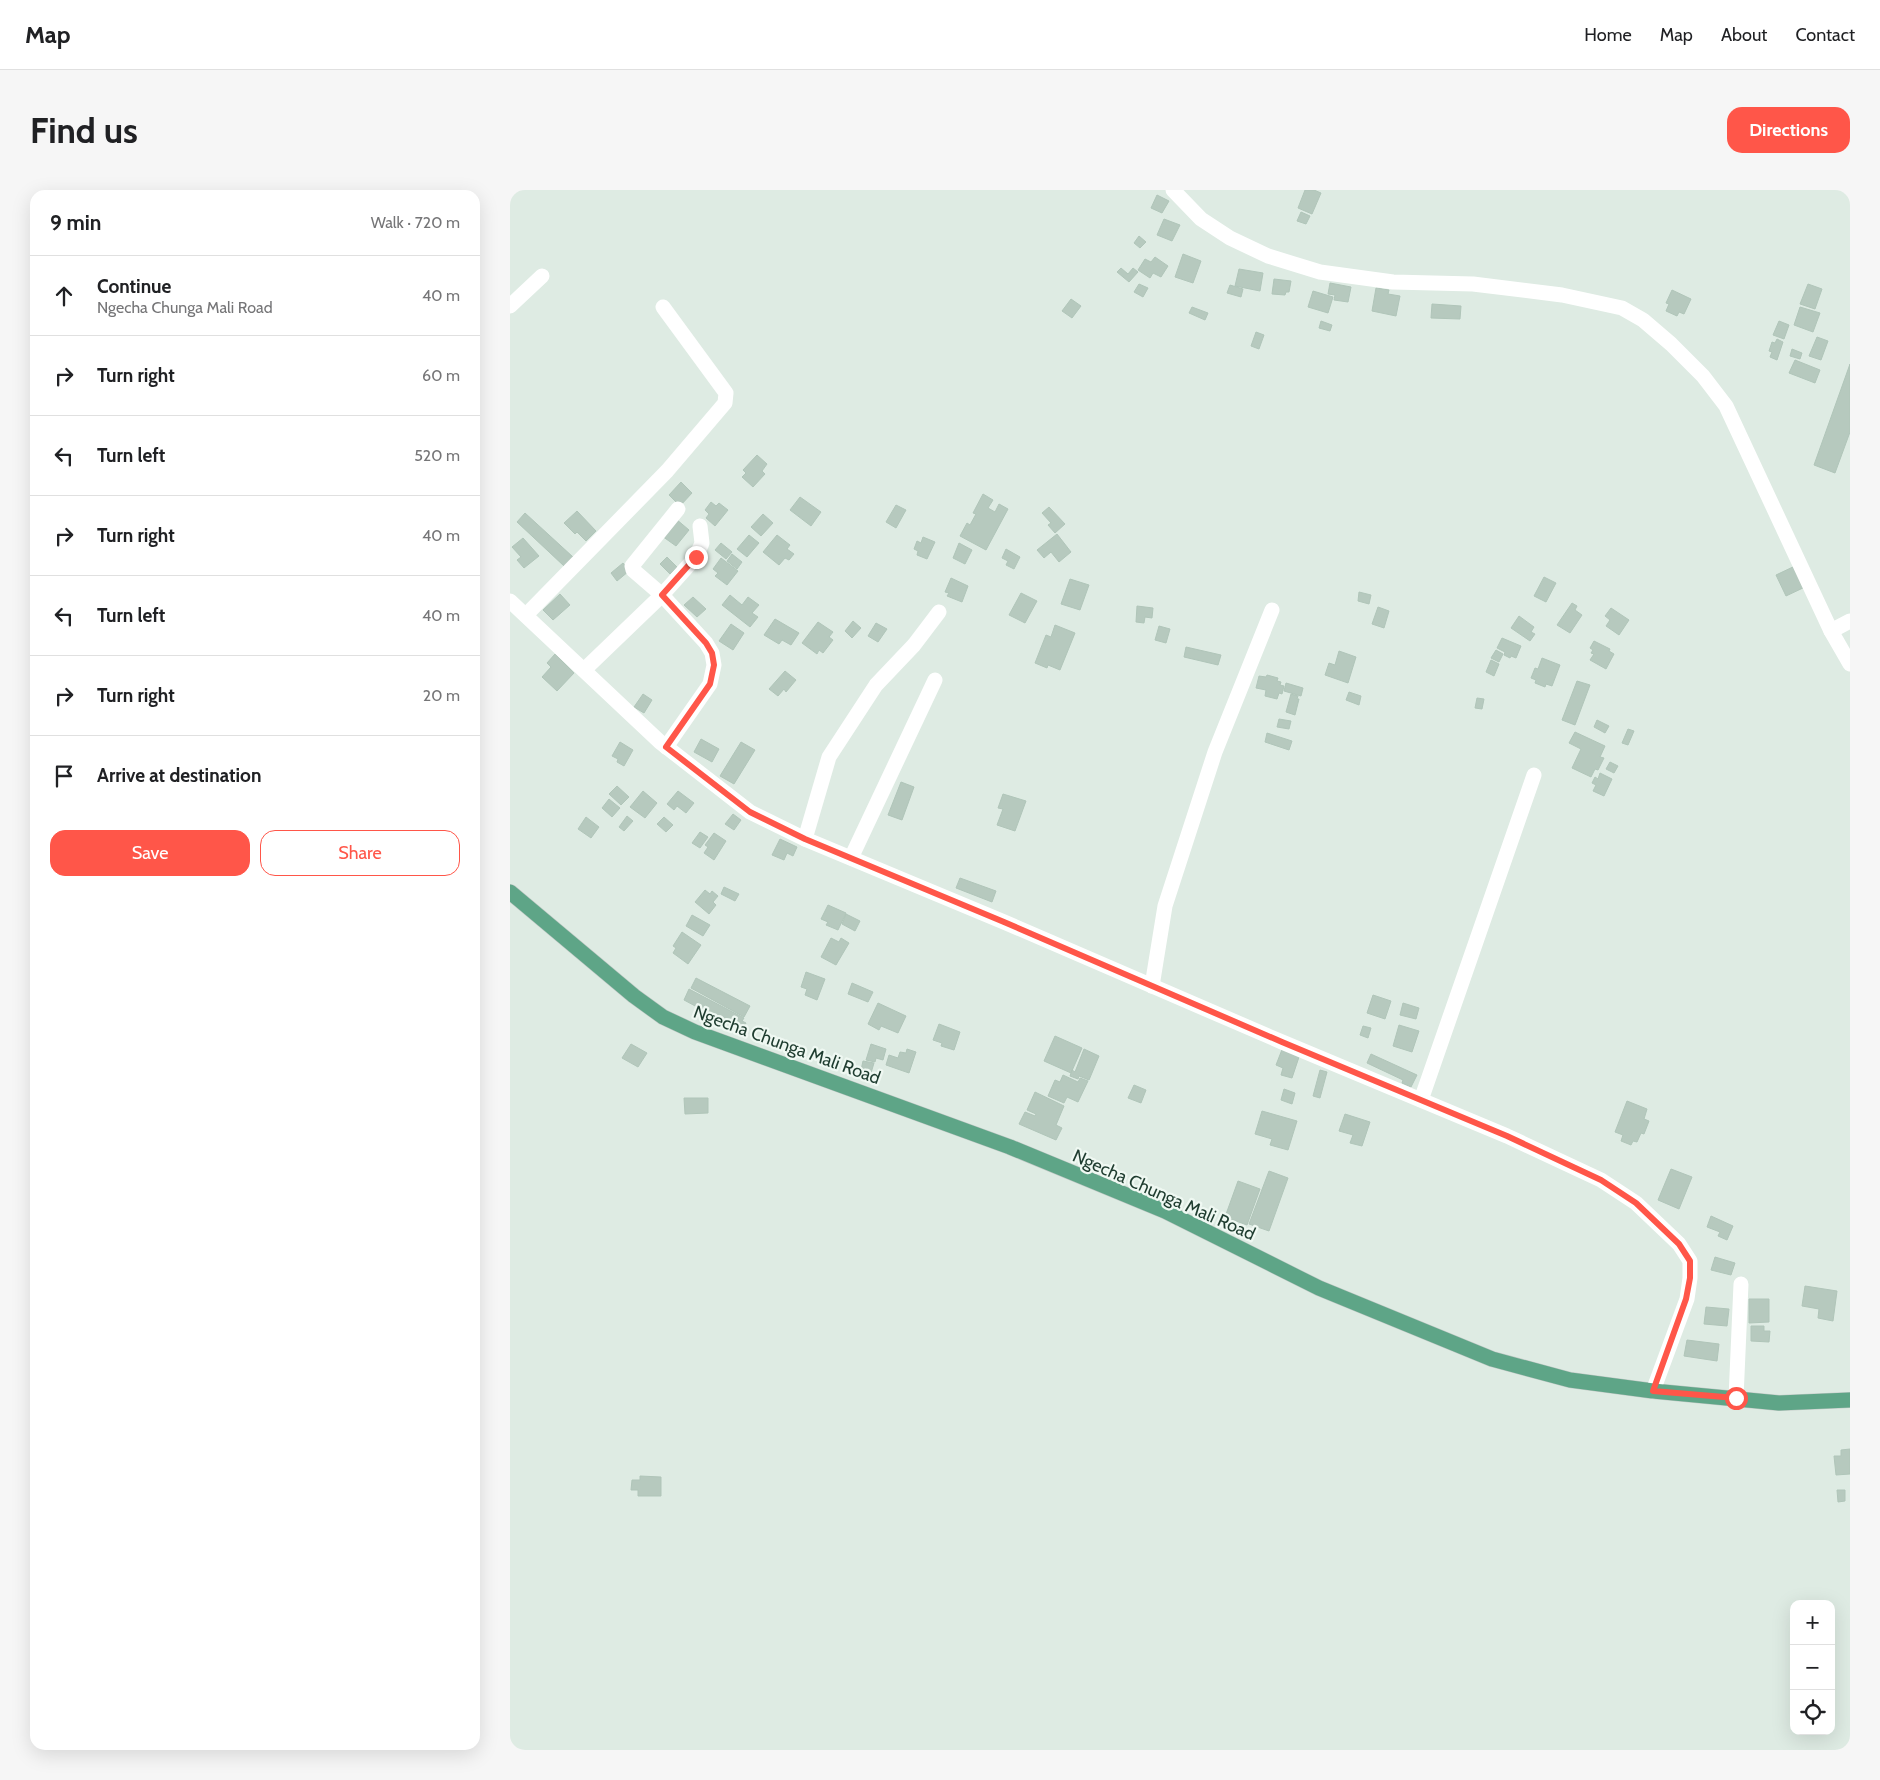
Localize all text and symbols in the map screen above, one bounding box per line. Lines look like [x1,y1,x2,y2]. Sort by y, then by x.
text: Map [25,20,71,49]
text: Home [1584,24,1632,46]
text: Map [1660,24,1693,46]
text: About [1721,24,1767,46]
text: Contact [1795,24,1855,46]
button: Directions [1727,107,1850,153]
text: Find us [30,109,138,152]
text: 9 min [50,210,101,235]
text: Walk · 720 m [371,213,460,232]
text: Continue [97,275,171,298]
icon: ahead [50,282,78,310]
text: 40 m [422,286,460,305]
text: Ngecha Chunga Mali Road [97,298,273,317]
icon: right [50,362,78,390]
text: Turn right [97,364,175,387]
text: 60 m [422,366,460,385]
icon: left [50,442,78,470]
text: Turn left [97,444,165,467]
text: 520 m [414,446,460,465]
icon: right [50,522,78,550]
text: Turn right [97,524,175,547]
text: 40 m [422,526,460,545]
route end [685,546,708,569]
icon: left [50,602,78,630]
text: Turn left [97,604,165,627]
text: 40 m [422,606,460,625]
icon: right [50,682,78,710]
text: Turn right [97,684,175,707]
text: 20 m [423,686,460,705]
icon: arrive [50,762,78,790]
text: Arrive at destination [97,764,261,787]
button: Save [50,830,250,876]
button: Share [260,830,460,876]
street label: Ngecha Chunga Mali Road [690,1001,884,1089]
street label: Ngecha Chunga Mali Road [1069,1145,1259,1245]
route start [1725,1387,1748,1410]
map controls [1790,1600,1835,1735]
button: + [1790,1600,1835,1645]
button: − [1790,1645,1835,1690]
button: locate [1790,1690,1835,1735]

